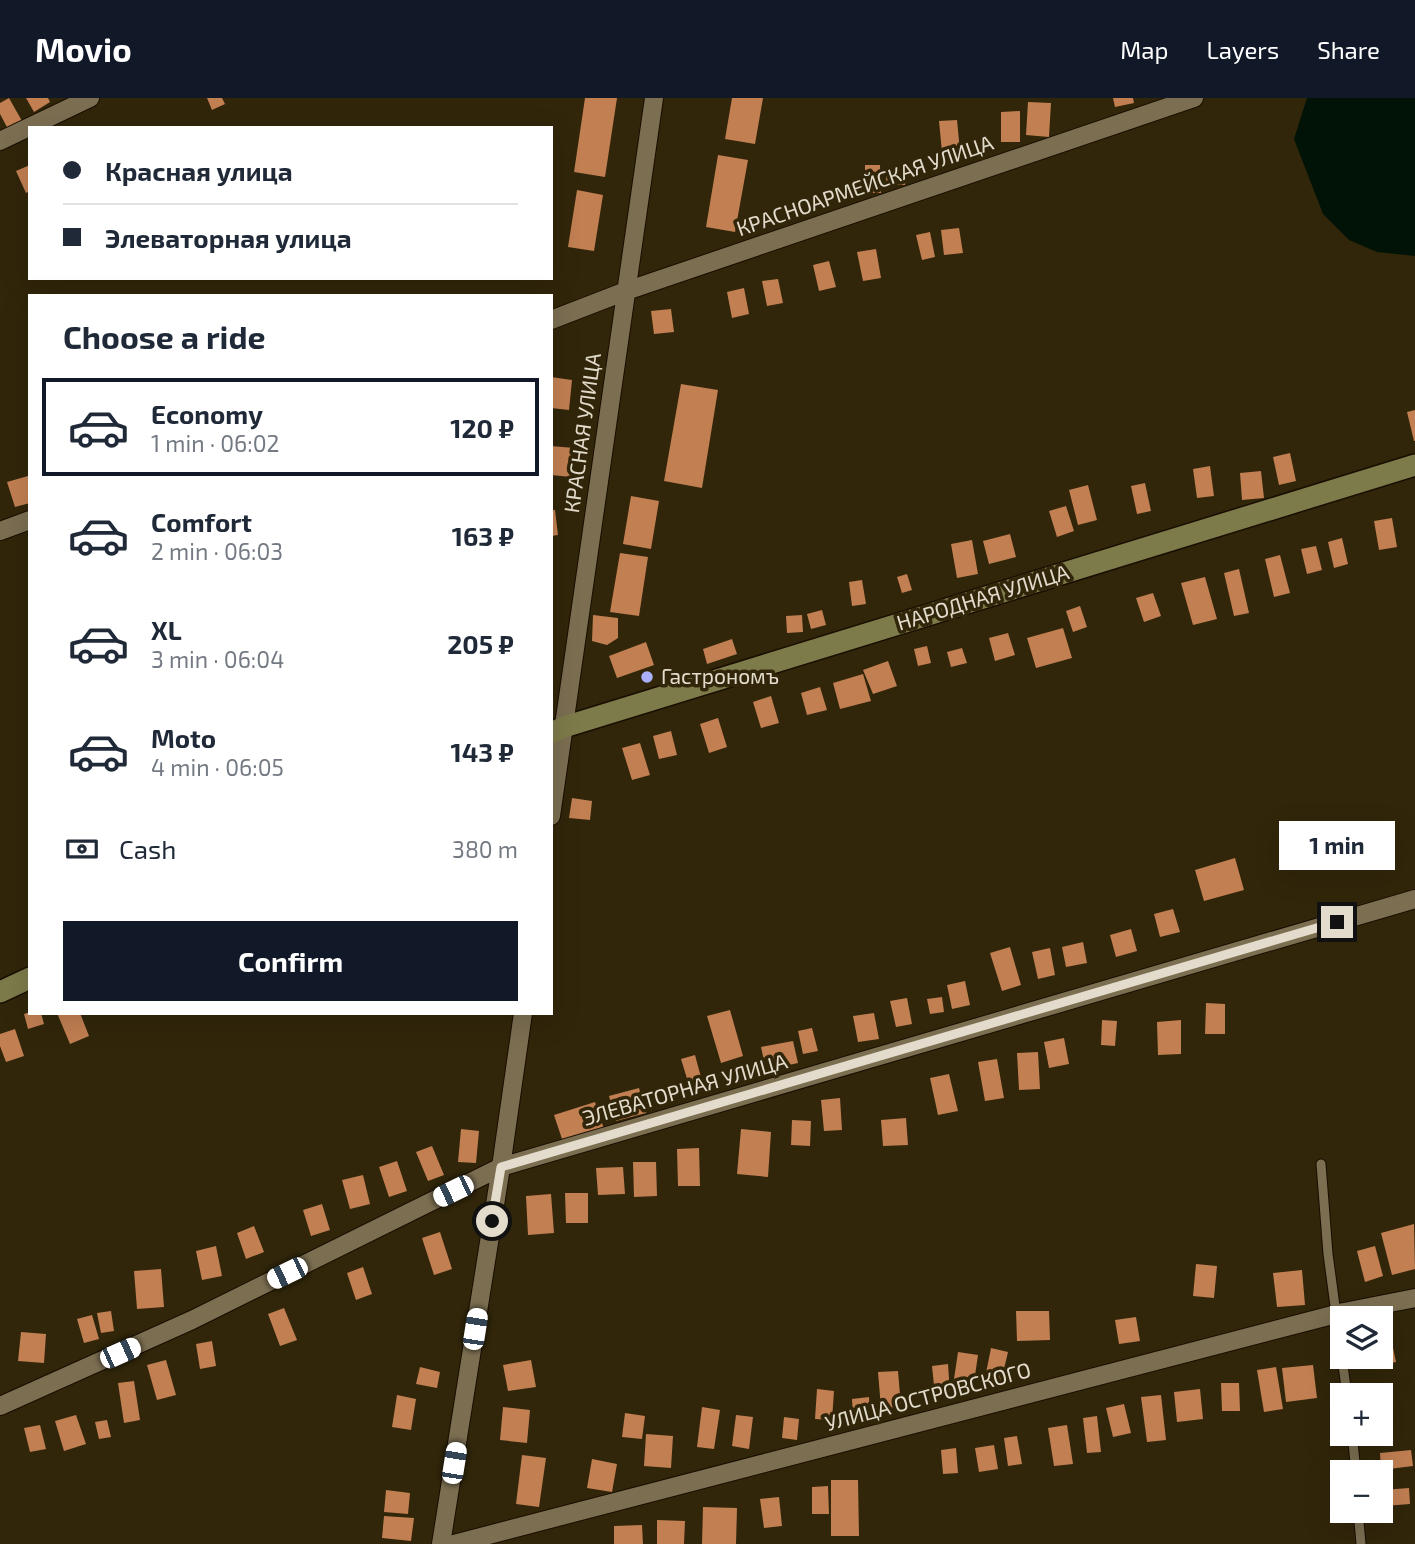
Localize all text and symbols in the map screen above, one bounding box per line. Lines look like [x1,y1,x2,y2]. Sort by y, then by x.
text: Movio [35,29,132,69]
text: Map [1120,35,1168,64]
text: Layers [1206,35,1279,64]
text: Share [1317,35,1380,64]
street label: КРАСНОАРМЕЙСКАЯ УЛИЦА [733,129,996,240]
text: Красная улица [105,155,293,186]
text: Элеваторная улица [105,222,352,253]
text: Choose a ride [63,317,266,355]
street label: КРАСНАЯ УЛИЦА [558,351,605,514]
icon: car [67,396,130,459]
text: Economy [151,398,263,429]
text: 120 ₽ [450,412,514,443]
text: 1 min · 06:02 [151,429,279,457]
icon: car [67,504,130,567]
text: Comfort [151,506,252,537]
text: 163 ₽ [452,520,514,551]
text: 2 min · 06:03 [151,537,283,565]
street label: НАРОДНАЯ УЛИЦА [893,558,1072,635]
icon: car [67,612,130,675]
text: XL [151,614,182,645]
text: 205 ₽ [447,628,514,659]
text: 3 min · 06:04 [151,645,284,673]
place label: Гастрономъ [661,663,779,688]
marker: Гастрономъ [639,669,655,685]
icon: car [67,720,130,783]
text: Moto [151,722,216,753]
text: 143 ₽ [450,736,514,767]
text: 4 min · 06:05 [151,753,284,781]
callout: 1 min [1279,820,1395,870]
icon: cash [63,830,101,868]
text: 1 min [1309,831,1365,859]
text: Cash [119,833,176,864]
text: 380 m [452,835,518,863]
route end [1321,906,1353,938]
button: Confirm [63,921,518,1001]
street label: ЭЛЕВАТОРНАЯ УЛИЦА [579,1047,790,1130]
car [430,1172,477,1210]
route start [476,1205,508,1237]
car [264,1254,311,1292]
map controls [1330,1306,1393,1523]
button: layers [1330,1306,1393,1369]
car [462,1307,489,1351]
car [97,1335,144,1371]
street label: УЛИЦА ОСТРОВСКОГО [822,1356,1033,1435]
button: + [1330,1383,1393,1446]
car [441,1441,468,1485]
button: − [1330,1460,1393,1523]

